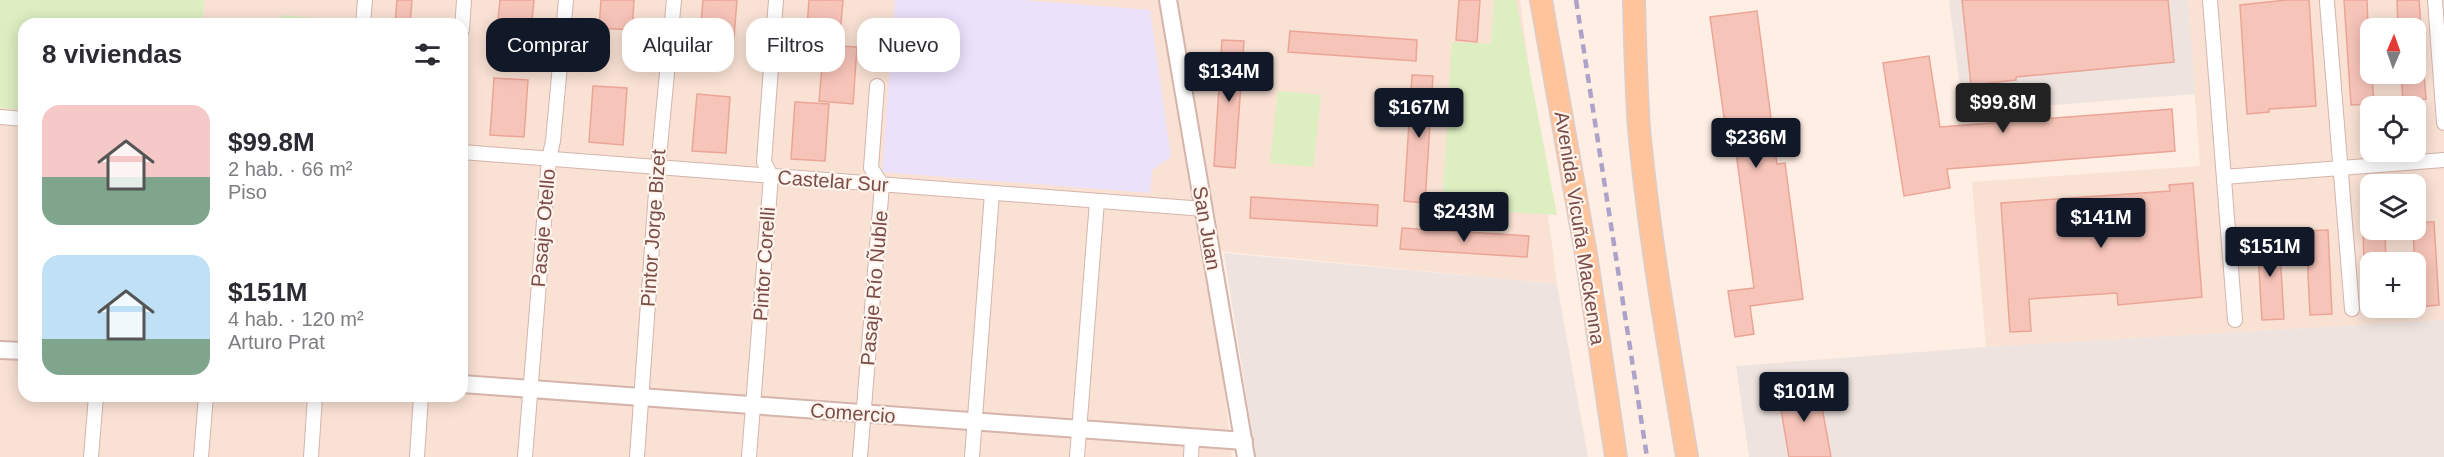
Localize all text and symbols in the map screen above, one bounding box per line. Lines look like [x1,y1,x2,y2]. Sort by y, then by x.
chip: Comprar [486,18,610,72]
chip: Alquilar [622,18,734,72]
chip: Filtros [746,18,845,72]
chip: Nuevo [857,18,960,72]
north arrow [2360,18,2426,84]
map controls [2360,18,2426,318]
icon: filters [411,38,444,71]
text: 8 viviendas [42,39,182,69]
pin: $134M [1187,52,1271,103]
text: $134M [1198,60,1260,82]
pin: $99.8M [1954,83,2052,134]
pin: $167M [1377,88,1461,139]
text: $99.8M [1970,91,2036,113]
text: $167M [1388,96,1450,118]
button: locate [2360,96,2426,162]
street label: Avenida Vicuña Mackenna [1551,110,1609,347]
pin: $236M [1714,118,1798,169]
text: $236M [1725,126,1787,148]
text: $99.8M [228,127,315,157]
icon: home [90,129,162,201]
street label: Pintor Jorge Bizet [637,148,670,308]
text: 2 hab. · 66 m² [228,158,353,180]
street label: Castelar Sur [777,166,890,196]
street label: Pasaje Otello [527,168,559,288]
button: layers [2360,174,2426,240]
text: Piso [228,181,267,203]
street label: San Juan [1189,184,1225,272]
pin: $243M [1422,192,1506,243]
pin: $141M [2059,198,2143,249]
text: $243M [1433,200,1495,222]
street label: Pintor Corelli [749,206,779,322]
text: $141M [2070,206,2132,228]
street label: Pasaje Río Ñuble [855,209,892,366]
pin: $151M [2228,227,2312,278]
text: $151M [2239,235,2301,257]
button: + [2360,252,2426,318]
text: $151M [228,277,308,307]
icon: home [90,279,162,351]
text: 4 hab. · 120 m² [228,308,364,330]
text: Arturo Prat [228,331,325,353]
pin: $101M [1762,372,1846,423]
text: $101M [1773,380,1835,402]
street label: Comercio [810,399,896,427]

